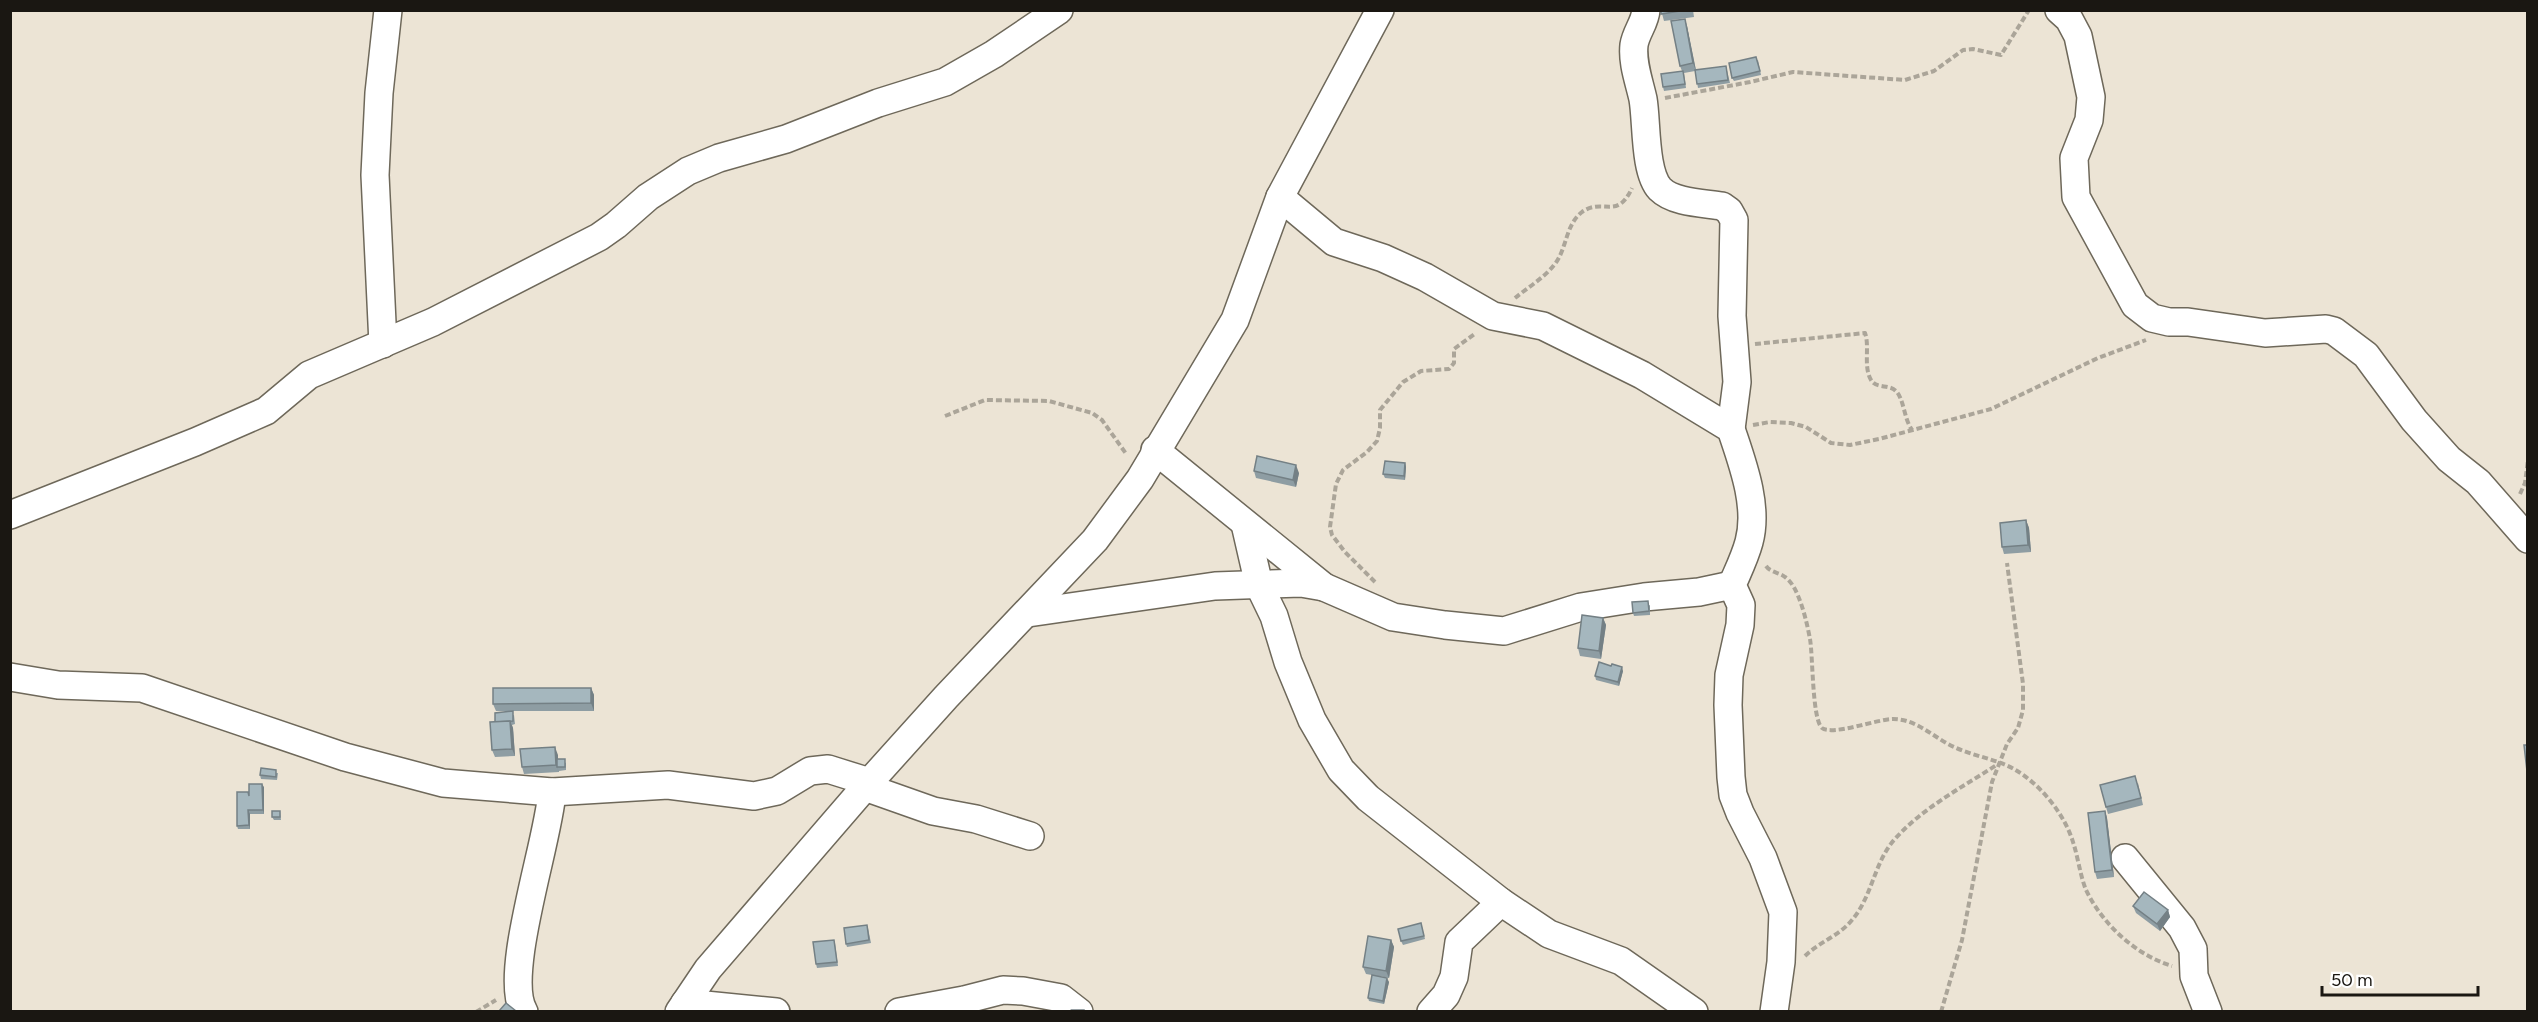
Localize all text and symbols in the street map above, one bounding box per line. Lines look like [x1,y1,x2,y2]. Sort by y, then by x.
scale bar [2322,959,2478,997]
text: 50 m [2331,969,2373,991]

